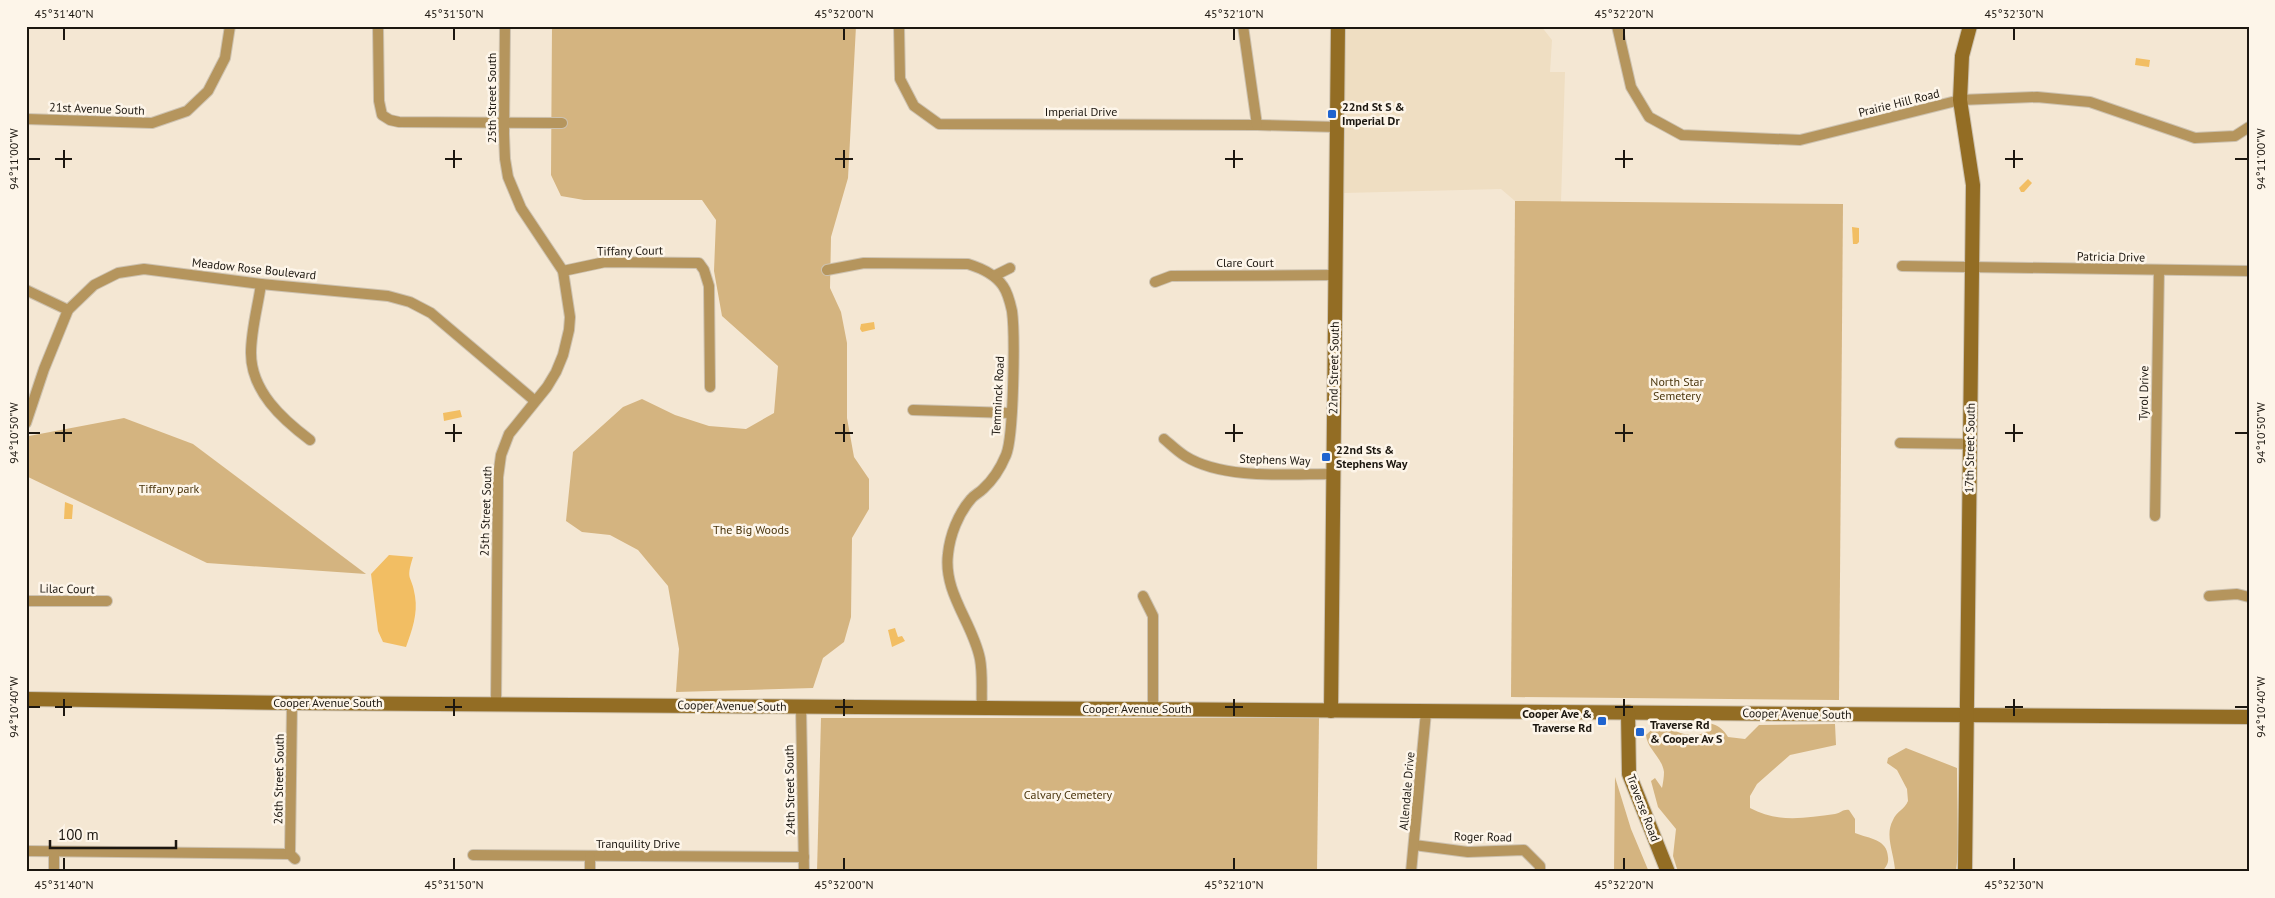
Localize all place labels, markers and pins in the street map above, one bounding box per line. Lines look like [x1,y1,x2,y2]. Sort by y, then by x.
place label: 22nd St S & Imperial Dr [1342,99,1404,128]
marker: 22nd St S & Imperial Dr [1326,108,1338,120]
place label: 22nd Sts & Stephens Way [1336,442,1408,471]
marker: 22nd Sts & Stephens Way [1320,451,1332,463]
place label: Cooper Ave & Traverse Rd [1522,706,1592,735]
marker: Cooper Ave & Traverse Rd [1596,715,1608,727]
place label: Traverse Rd & Cooper Av S [1650,717,1722,746]
marker: Traverse Rd & Cooper Av S [1634,726,1646,738]

